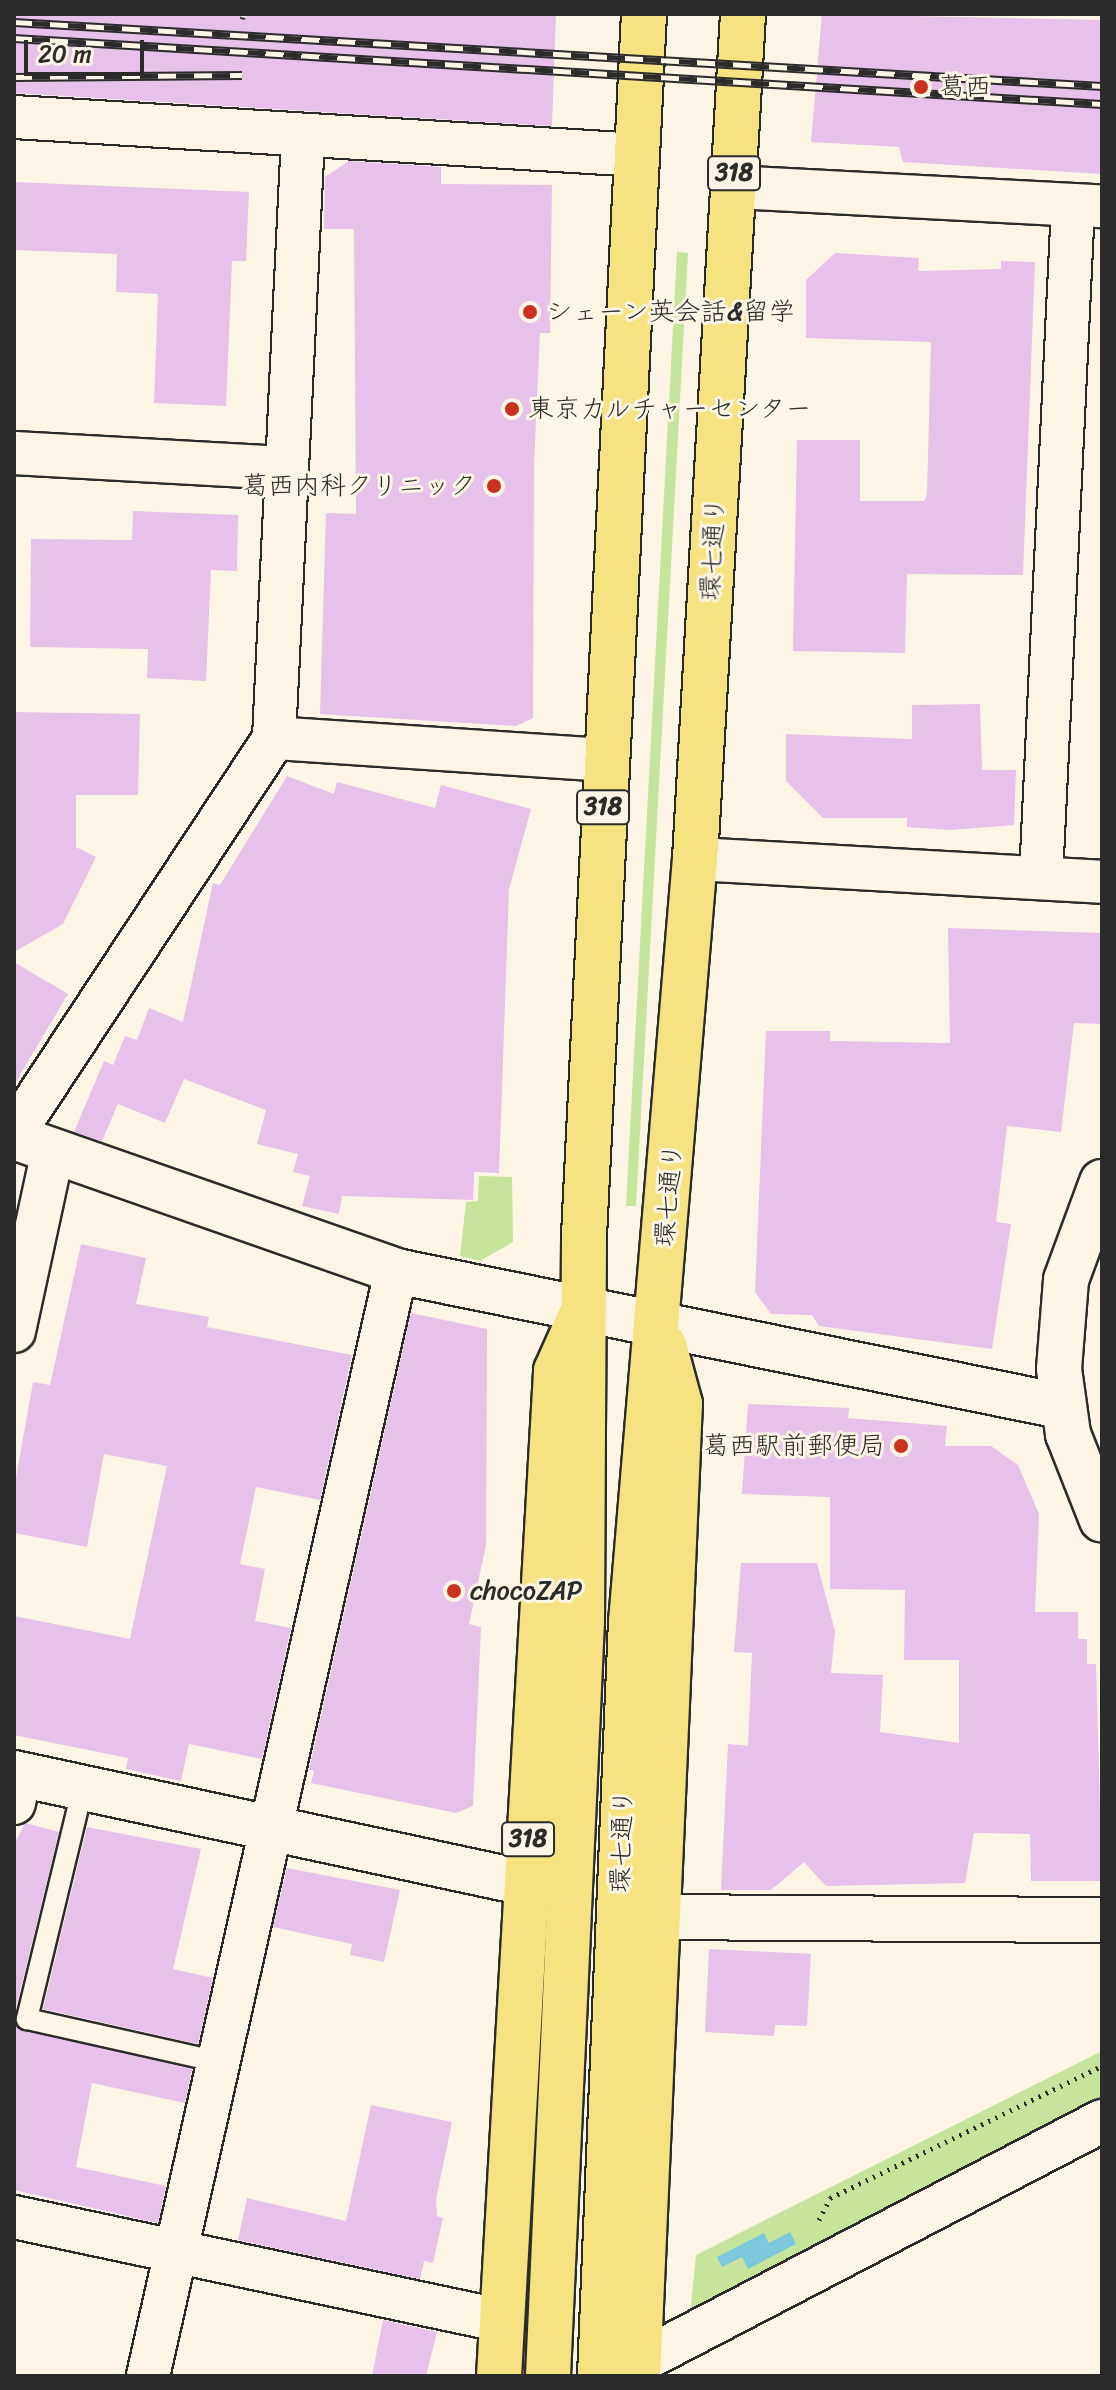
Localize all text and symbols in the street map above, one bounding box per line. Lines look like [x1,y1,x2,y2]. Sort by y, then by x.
scale bar [28,24,148,74]
text: 20 m [38,33,92,75]
place label: 葛西 [939,71,991,103]
marker: 葛西 [910,76,932,98]
road number: 318 [706,153,762,193]
place label: シェーン英会話&留学 [546,296,796,328]
marker: シェーン英会話&留学 [521,303,539,321]
place label: 東京カルチャーセンター [528,393,814,425]
marker: 東京カルチャーセンター [503,400,521,418]
place label: 葛西内科クリニック [242,470,476,502]
marker: 葛西内科クリニック [483,475,505,497]
street label: 環七通り [695,496,731,602]
road number: 318 [575,787,631,827]
street label: 環七通り [649,1142,689,1248]
place label: 葛西駅前郵便局 [703,1430,885,1462]
marker: 葛西駅前郵便局 [892,1437,910,1455]
place label: chocoZAP [470,1575,582,1607]
marker: chocoZAP [445,1582,463,1600]
street label: 環七通り [605,1788,639,1894]
road number: 318 [500,1819,556,1859]

